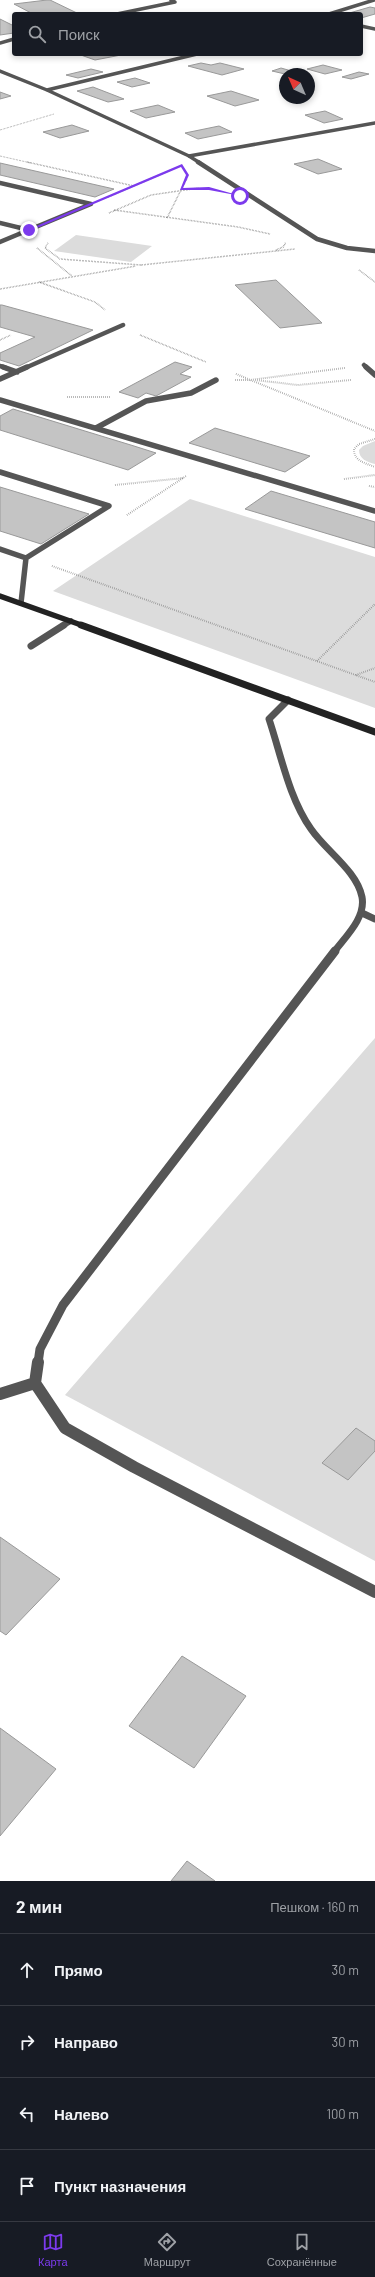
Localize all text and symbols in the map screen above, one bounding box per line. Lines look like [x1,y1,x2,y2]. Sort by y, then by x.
search box [12,12,363,56]
icon: search [26,23,48,45]
text: Поиск [58,25,100,43]
north arrow [279,68,315,104]
route start [231,187,249,205]
route end [20,221,38,239]
text: 2 мин [16,1896,62,1916]
text: Пешком · 160 m [270,1899,359,1915]
icon: ahead [16,1959,38,1981]
text: Прямо [54,1961,103,1979]
text: 30 m [332,1962,359,1978]
icon: right [16,2031,38,2053]
text: Направо [54,2033,118,2051]
text: 30 m [332,2034,359,2050]
icon: left [16,2103,38,2125]
text: Налево [54,2105,109,2123]
text: 100 m [326,2106,359,2122]
icon: arrive [16,2175,38,2197]
text: Пункт назначения [54,2177,186,2195]
tab: Карта [38,2231,68,2268]
tab: Маршрут [144,2231,191,2268]
tab: Сохранённые [267,2231,337,2268]

